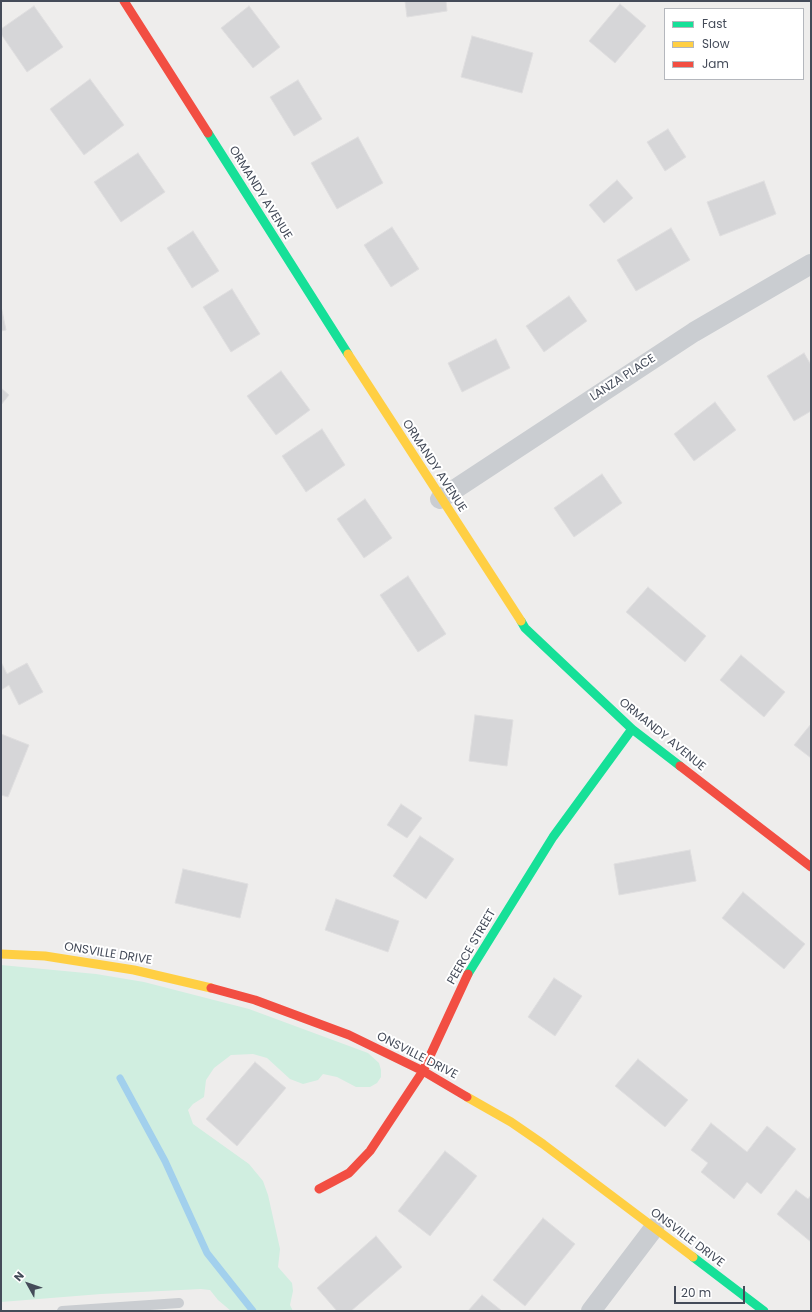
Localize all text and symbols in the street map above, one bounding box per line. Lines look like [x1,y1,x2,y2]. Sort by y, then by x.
legend [664,8,804,80]
text: Fast [702,15,727,32]
text: Slow [702,35,730,52]
text: Jam [702,55,729,72]
street label: ORMANDY AVENUE [225,144,295,242]
street label: LANZA PLACE [588,352,658,404]
street label: ORMANDY AVENUE [399,417,469,515]
street label: ORMANDY AVENUE [616,696,708,774]
street label: PEERCE STREET [445,907,499,987]
street label: ONSVILLE DRIVE [63,940,153,968]
street label: ONSVILLE DRIVE [374,1029,460,1083]
street label: ONSVILLE DRIVE [647,1206,727,1270]
north arrow [8,1264,48,1304]
text: N [10,1268,28,1285]
scale bar [676,1278,747,1304]
text: 20 m [681,1284,711,1301]

